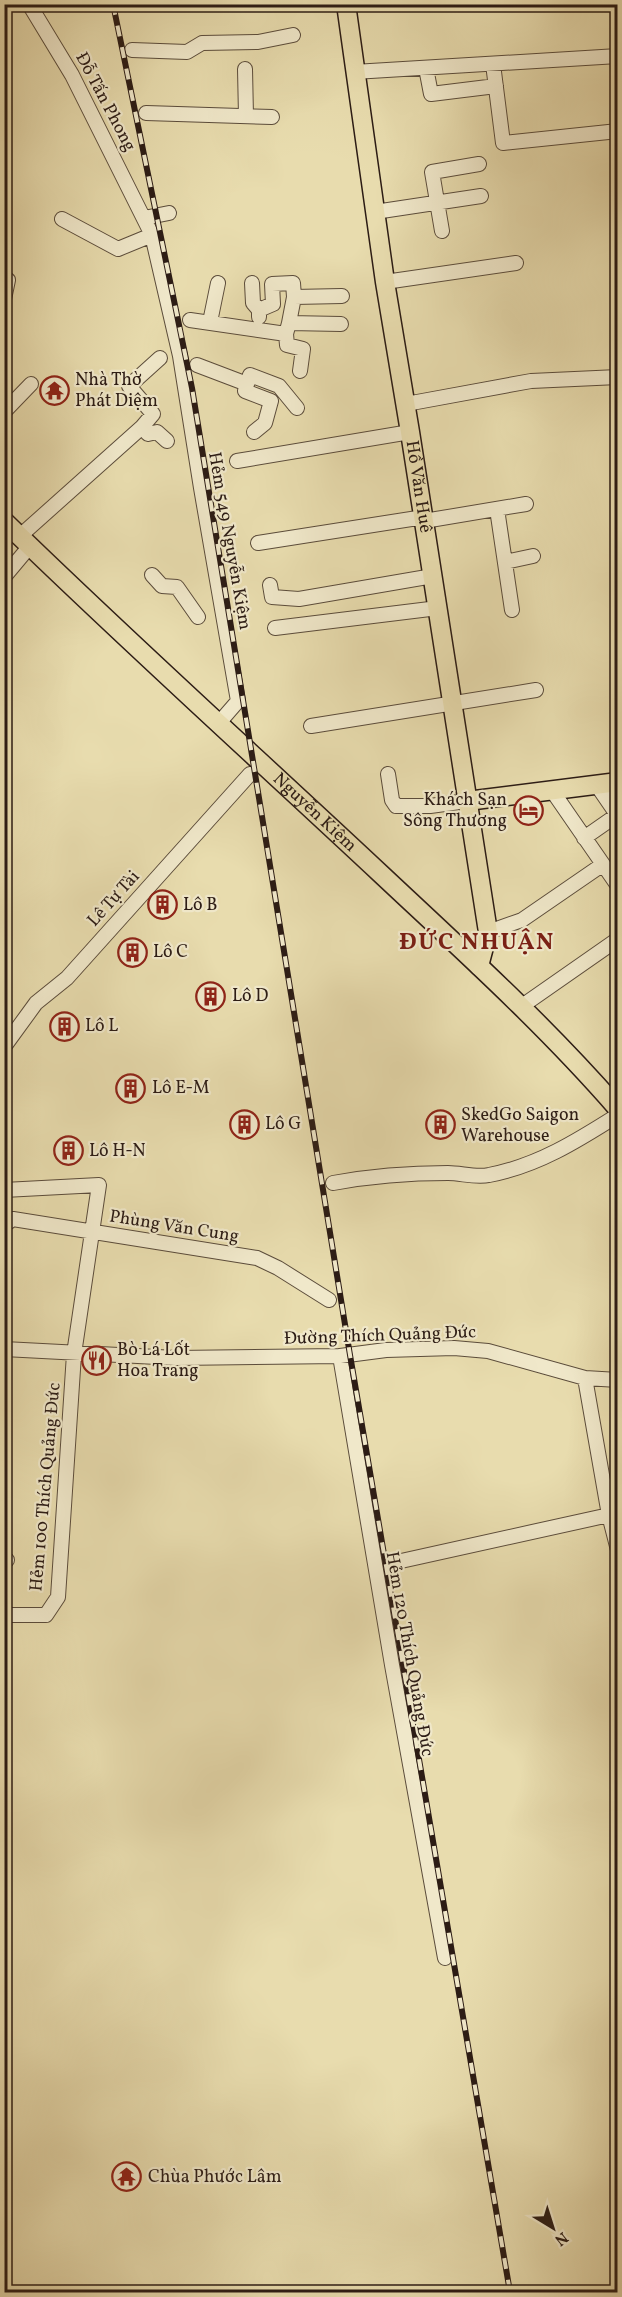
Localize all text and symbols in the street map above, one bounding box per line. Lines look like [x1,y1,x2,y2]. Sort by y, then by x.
street label: Đỗ Tấn Phong [68,48,142,156]
place label: Nhà Thờ Phát Diệm [75,368,158,414]
temple icon: Nhà Thờ Phát Diệm [38,374,70,406]
street label: Hồ Văn Huê [399,439,438,535]
street label: Hẻm 549 Nguyễn Kiệm [201,450,257,632]
street label: Nguyễn Kiệm [267,767,362,858]
place label: Khách Sạn Sông Thương [403,788,507,834]
hotel icon: Khách Sạn Sông Thương [512,794,544,826]
street label: Lê Tự Tài [82,865,146,933]
building icon: Lô B [146,889,178,921]
place label: Lô B [183,893,217,918]
district label: ĐỨC NHUẬN [399,926,555,960]
building icon: Lô C [116,936,148,968]
place label: Lô C [153,940,188,965]
building icon: Lô D [195,980,227,1012]
place label: Lô D [232,984,268,1009]
building icon: Lô L [48,1010,80,1042]
place label: Lô L [85,1014,118,1039]
building icon: Lô E-M [115,1072,147,1104]
place label: Lô E-M [152,1076,210,1101]
place label: SkedGo Saigon Warehouse [461,1103,580,1149]
building icon: Lô G [228,1108,260,1140]
building icon: SkedGo Saigon Warehouse [424,1109,456,1141]
place label: Lô G [265,1112,301,1137]
building icon: Lô H-N [52,1135,84,1167]
place label: Lô H-N [89,1139,146,1164]
street label: Phùng Văn Cung [107,1204,241,1250]
street label: Đường Thích Quảng Đức [283,1320,477,1352]
place label: Bò Lá Lốt Hoa Trang [117,1338,198,1384]
restaurant icon: Bò Lá Lốt Hoa Trang [80,1344,112,1376]
street label: Hẻm 100 Thích Quảng Đức [24,1382,68,1592]
street label: Hẻm 120 Thích Quảng Đức [379,1550,439,1758]
temple icon: Chùa Phước Lâm [111,2161,143,2193]
place label: Chùa Phước Lâm [148,2165,282,2190]
north arrow [523,2198,583,2258]
text: N [549,2226,572,2251]

